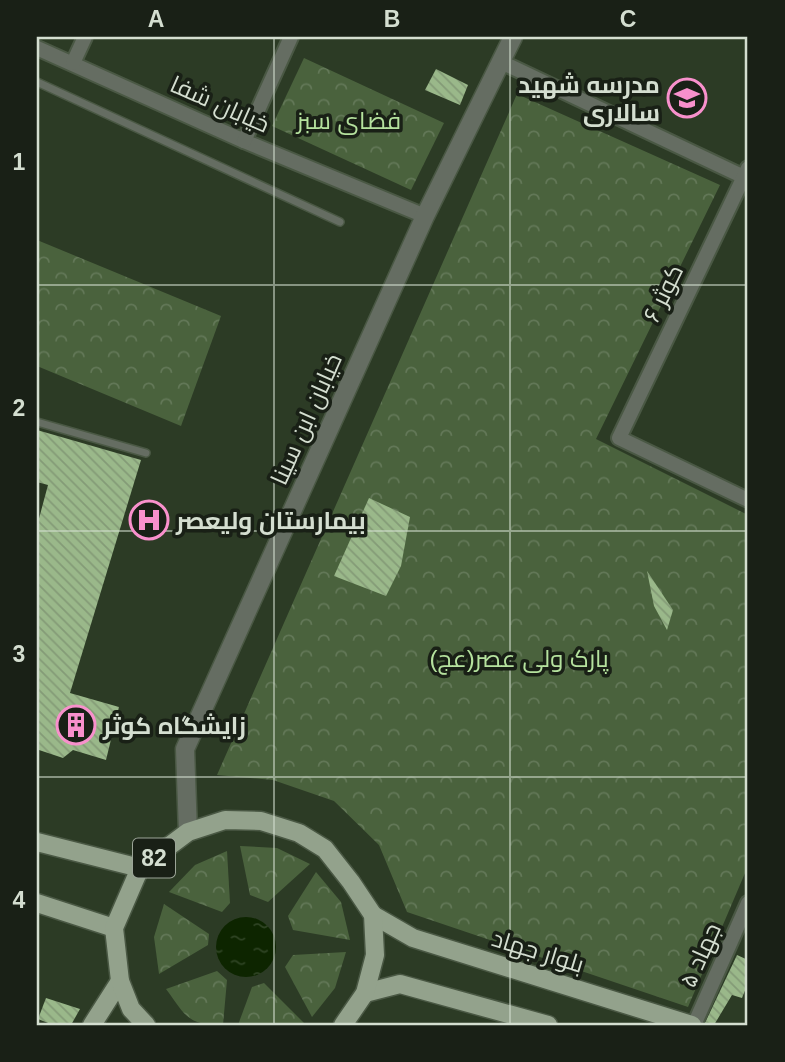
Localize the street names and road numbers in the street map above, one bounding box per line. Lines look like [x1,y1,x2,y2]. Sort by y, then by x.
street label: خیابان شفا [166,70,274,139]
street label: کوثر ۶ [638,260,688,326]
street label: خیابان ابن سینا [265,349,348,489]
road number: 82 [133,838,175,878]
street label: جهاد ۵ [674,919,727,992]
street label: بلوار جهاد [488,924,587,979]

